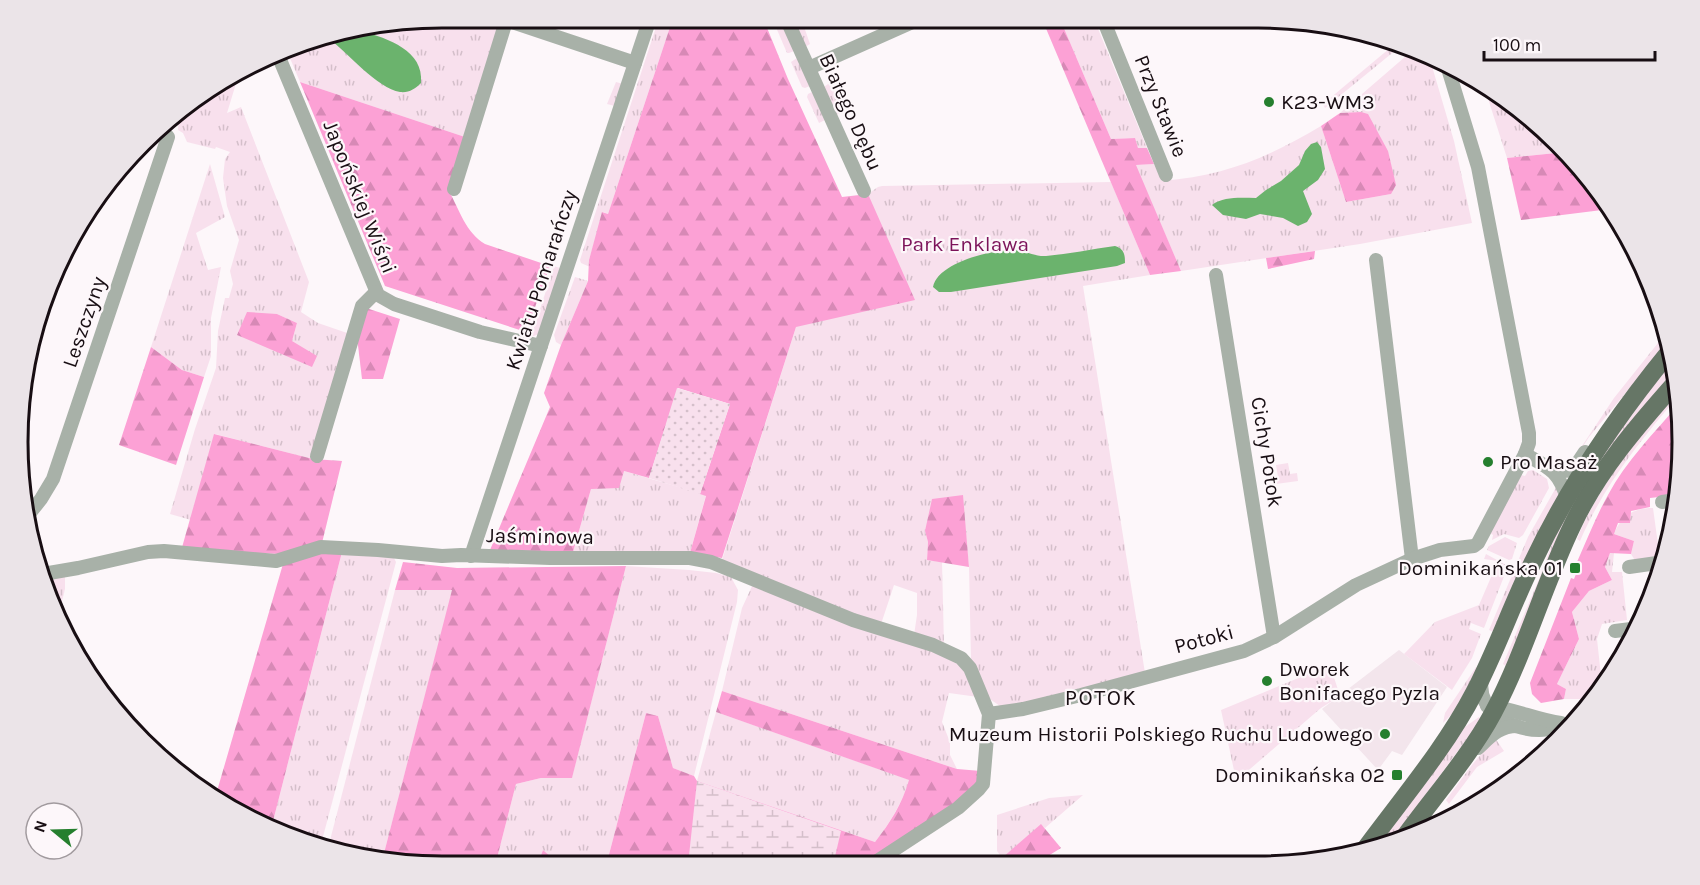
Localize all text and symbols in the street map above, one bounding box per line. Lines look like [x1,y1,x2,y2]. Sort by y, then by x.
scale bar [1484,24,1655,62]
text: 100 m [1493,34,1541,56]
street label: Białego Dębu [814,50,888,174]
street label: Przy Stawie [1130,51,1192,161]
place label: K23-WM3 [1281,90,1375,114]
marker: K23-WM3 [1262,95,1276,109]
street label: Japońskiej Wiśni [318,117,402,277]
street label: Kwiatu Pomarańczy [501,187,582,373]
park label: Park Enklawa [901,232,1029,256]
street label: Leszczyny [57,273,111,371]
street label: Cichy Potok [1246,395,1288,509]
place label: Pro Masaż [1500,450,1598,474]
marker: Pro Masaż [1481,455,1495,469]
street label: Jaśminowa [486,523,594,549]
place label: Dominikańska 01 [1398,556,1563,580]
marker: Dominikańska 01 [1568,561,1582,575]
street label: Potoki [1172,620,1236,658]
place label: Dworek Bonifacego Pyzla [1279,657,1440,705]
marker: Dworek Bonifacego Pyzla [1260,674,1274,688]
district label: POTOK [1065,685,1137,711]
place label: Muzeum Historii Polskiego Ruchu Ludowego [949,722,1373,746]
marker: Muzeum Historii Polskiego Ruchu Ludowego [1378,727,1392,741]
place label: Dominikańska 02 [1215,763,1385,787]
marker: Dominikańska 02 [1390,768,1404,782]
north arrow [24,801,84,861]
text: N [29,818,51,835]

